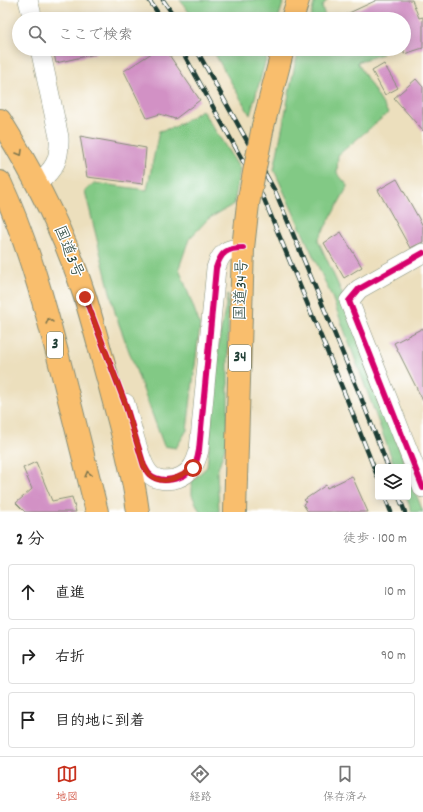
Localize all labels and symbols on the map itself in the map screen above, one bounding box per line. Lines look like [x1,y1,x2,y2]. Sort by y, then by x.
one-way arrow [16,149,23,156]
street label: 国道3号 [47,222,89,282]
street label: 国道34号 [229,259,255,321]
route end [76,288,94,306]
one-way arrow [45,318,54,325]
road number: 3 [47,332,63,358]
road number: 34 [229,345,251,371]
route start [184,459,202,477]
one-way arrow [84,471,93,478]

